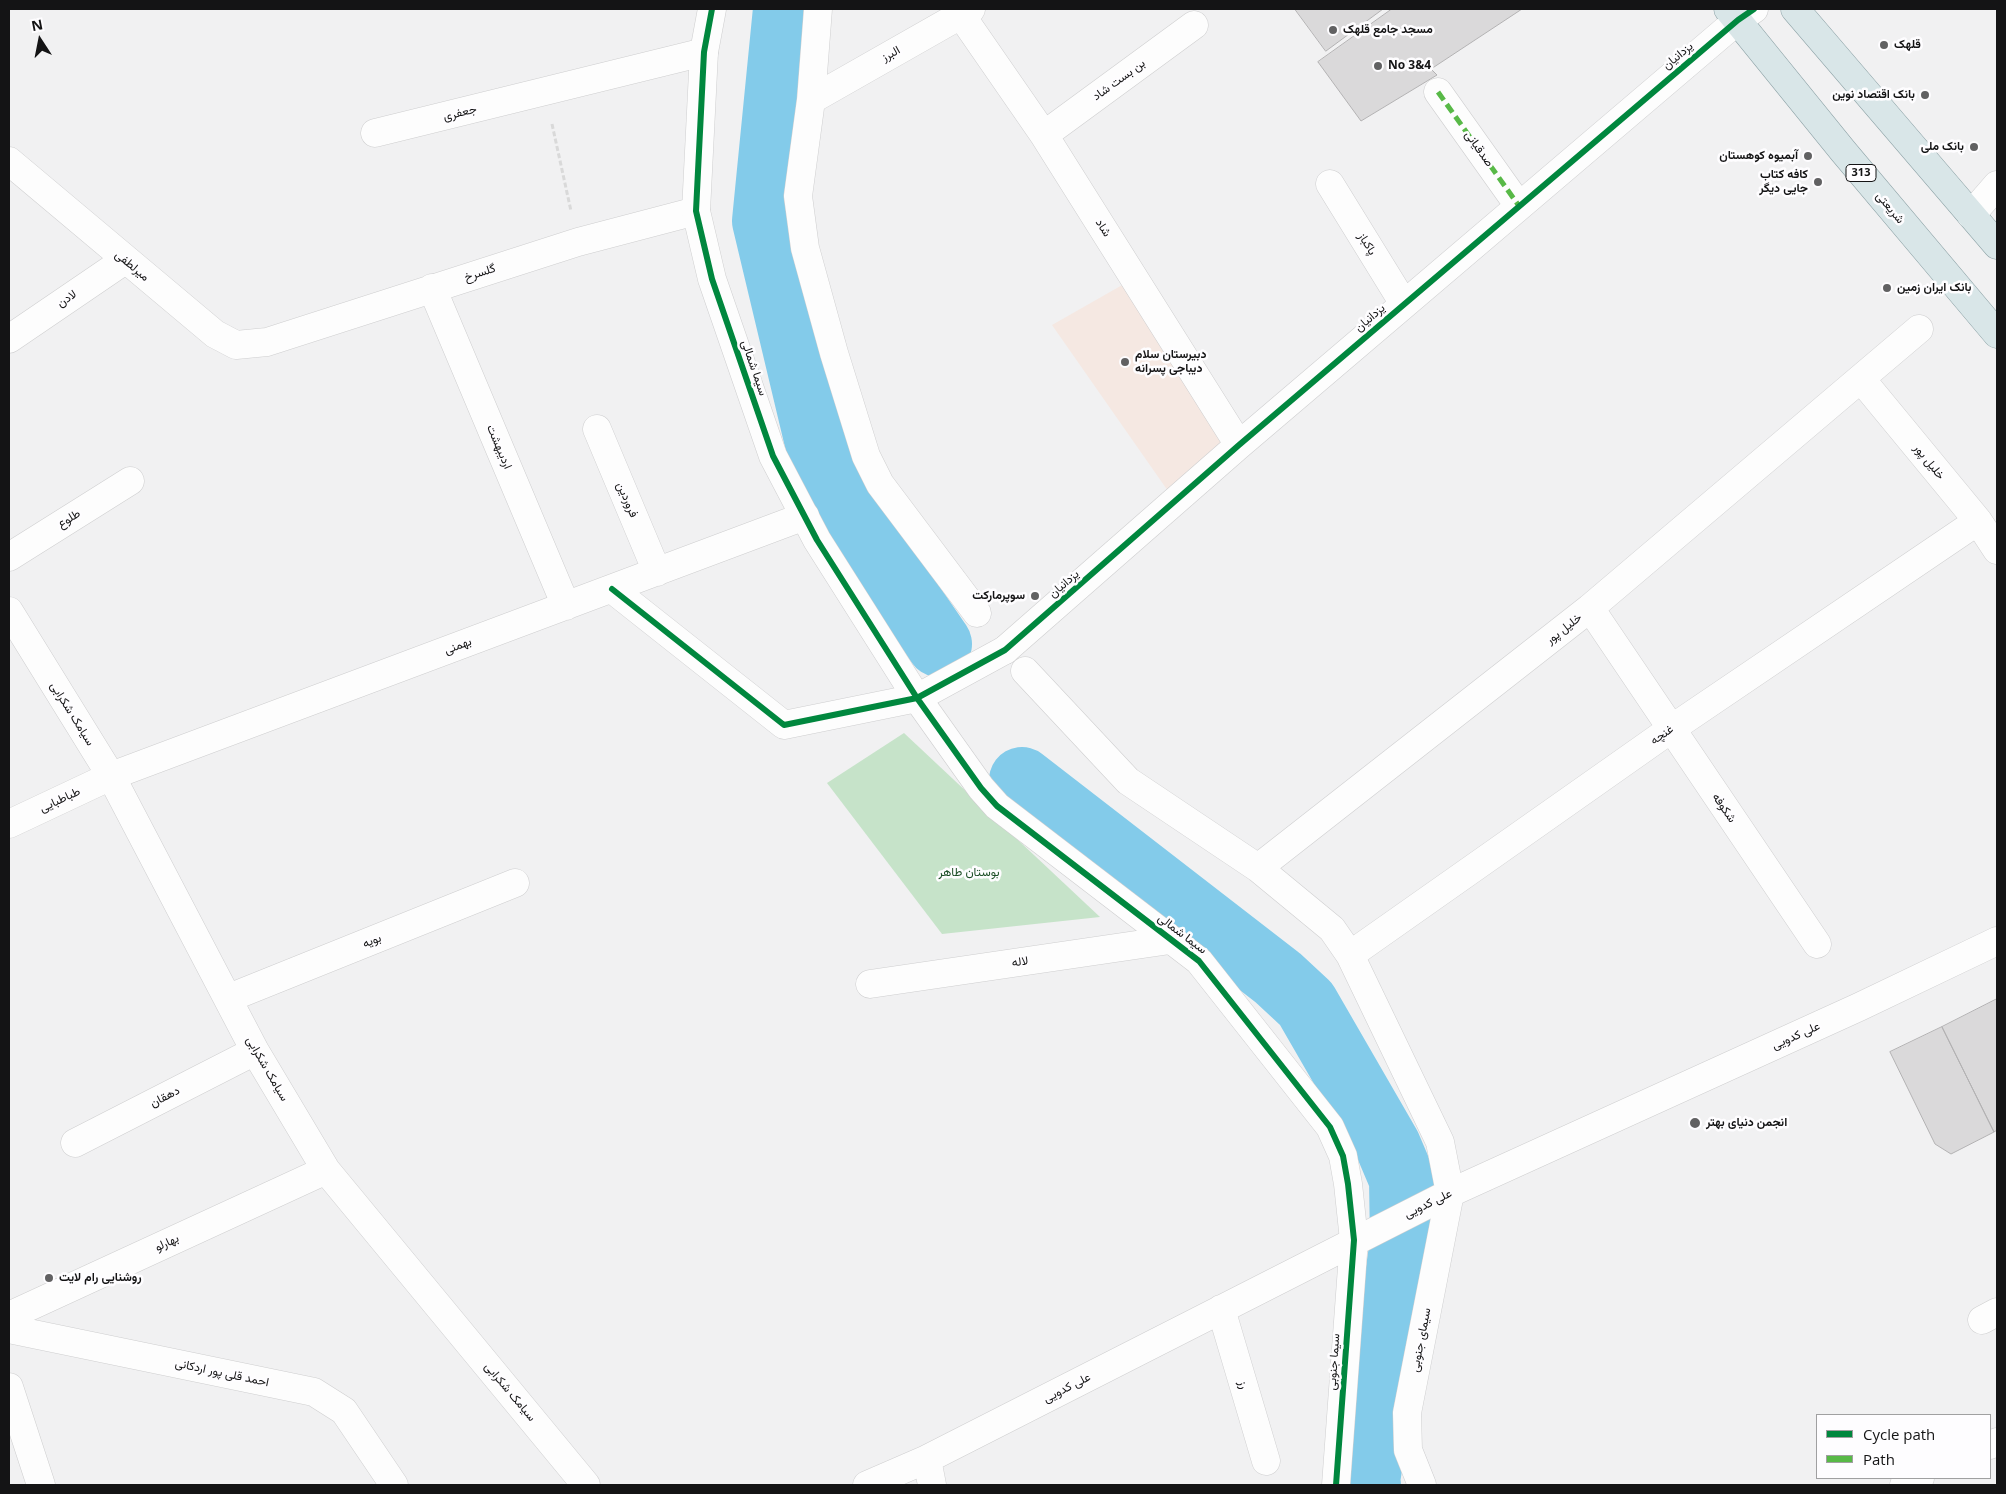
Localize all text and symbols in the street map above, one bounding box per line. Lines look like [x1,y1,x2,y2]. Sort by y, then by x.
text: N [30,14,44,35]
north arrow [15,15,65,65]
place label: مسجد جامع قلهک [1343,23,1433,37]
marker: مسجد جامع قلهک [1327,24,1339,36]
place label: قلهک [1894,38,1921,52]
street label: یزدانیان [1660,39,1696,73]
marker: قلهک [1878,39,1890,51]
street label: البرز [879,43,903,65]
street label: بن بست شاد [1090,56,1148,104]
place label: No 3&4 [1388,59,1431,73]
marker: No 3&4 [1372,60,1384,72]
place label: بانک اقتصاد نوین [1832,88,1915,102]
marker: بانک اقتصاد نوین [1919,89,1931,101]
street label: جعفری [442,102,478,124]
street label: صدقیانی [1461,128,1497,170]
place label: بانک ملی [1921,140,1964,154]
marker: بانک ملی [1968,141,1980,153]
place label: آبمیوه کوهستان [1719,149,1798,163]
marker: آبمیوه کوهستان [1802,150,1814,162]
road number: 313 [1846,164,1876,182]
place label: کافه کتاب جایی دیگر [1759,168,1808,196]
marker: کافه کتاب جایی دیگر [1812,176,1824,188]
street label: شریعتی [1873,189,1907,227]
street label: شاد [1092,216,1114,240]
street label: پاکباز [1355,230,1379,258]
street label: میرلطفی [112,248,152,284]
street label: گلسرخ [463,261,497,285]
place label: بانک ایران زمین [1897,281,1971,295]
marker: بانک ایران زمین [1881,282,1893,294]
street label: لادن [54,287,80,311]
street label: یزدانیان [1352,301,1388,335]
street label: سیما شمالی [738,338,770,398]
place label: دبیرستان سلام دیباجی پسرانه [1135,348,1206,376]
marker: دبیرستان سلام دیباجی پسرانه [1119,356,1131,368]
street label: اردیبهشت [483,423,515,471]
street label: خلیل‌ پور [1910,441,1948,483]
street label: فروردین [613,480,641,520]
street label: طلوع [55,506,83,532]
street label: یزدانیان [1046,567,1082,601]
place label: سوپرمارکت [972,589,1025,603]
marker: سوپرمارکت [1029,590,1041,602]
street label: خلیل‌ پور [1543,611,1585,647]
street label: بهمنی [442,634,474,658]
street label: سیامک شکرابی [47,679,97,749]
street label: غنچه [1648,722,1676,748]
street label: طباطبایی [37,784,83,816]
street label: شکوفه [1709,790,1739,826]
park label: بوستان طاهر [938,866,1000,880]
street label: سیما شمالی [1155,911,1209,957]
street label: بویه [361,931,383,951]
street label: لاله [1011,954,1029,970]
street label: علی کدویی [1770,1019,1822,1053]
street label: سیامک شکرابی [243,1034,291,1104]
street label: دهقان [148,1083,182,1111]
marker: انجمن دنیای بهتر [1688,1116,1702,1130]
place label: انجمن دنیای بهتر [1706,1116,1787,1130]
street label: علی کدویی [1402,1186,1454,1222]
street label: بهارلو [153,1231,181,1255]
place label: روشنایی رام لایت [59,1271,142,1285]
marker: روشنایی رام لایت [43,1272,55,1284]
street label: سیمای جنوبی [1408,1307,1434,1373]
street label: سیما جنوبی [1325,1333,1343,1391]
street label: احمد قلی پور اردکانی [174,1356,270,1390]
street label: سیامک شکرابی [481,1360,539,1424]
street label: علی کدویی [1041,1370,1093,1406]
street label: رز [1235,1379,1251,1391]
legend [1816,1414,1991,1479]
text: Cycle path [1863,1424,1935,1444]
text: Path [1863,1449,1895,1469]

